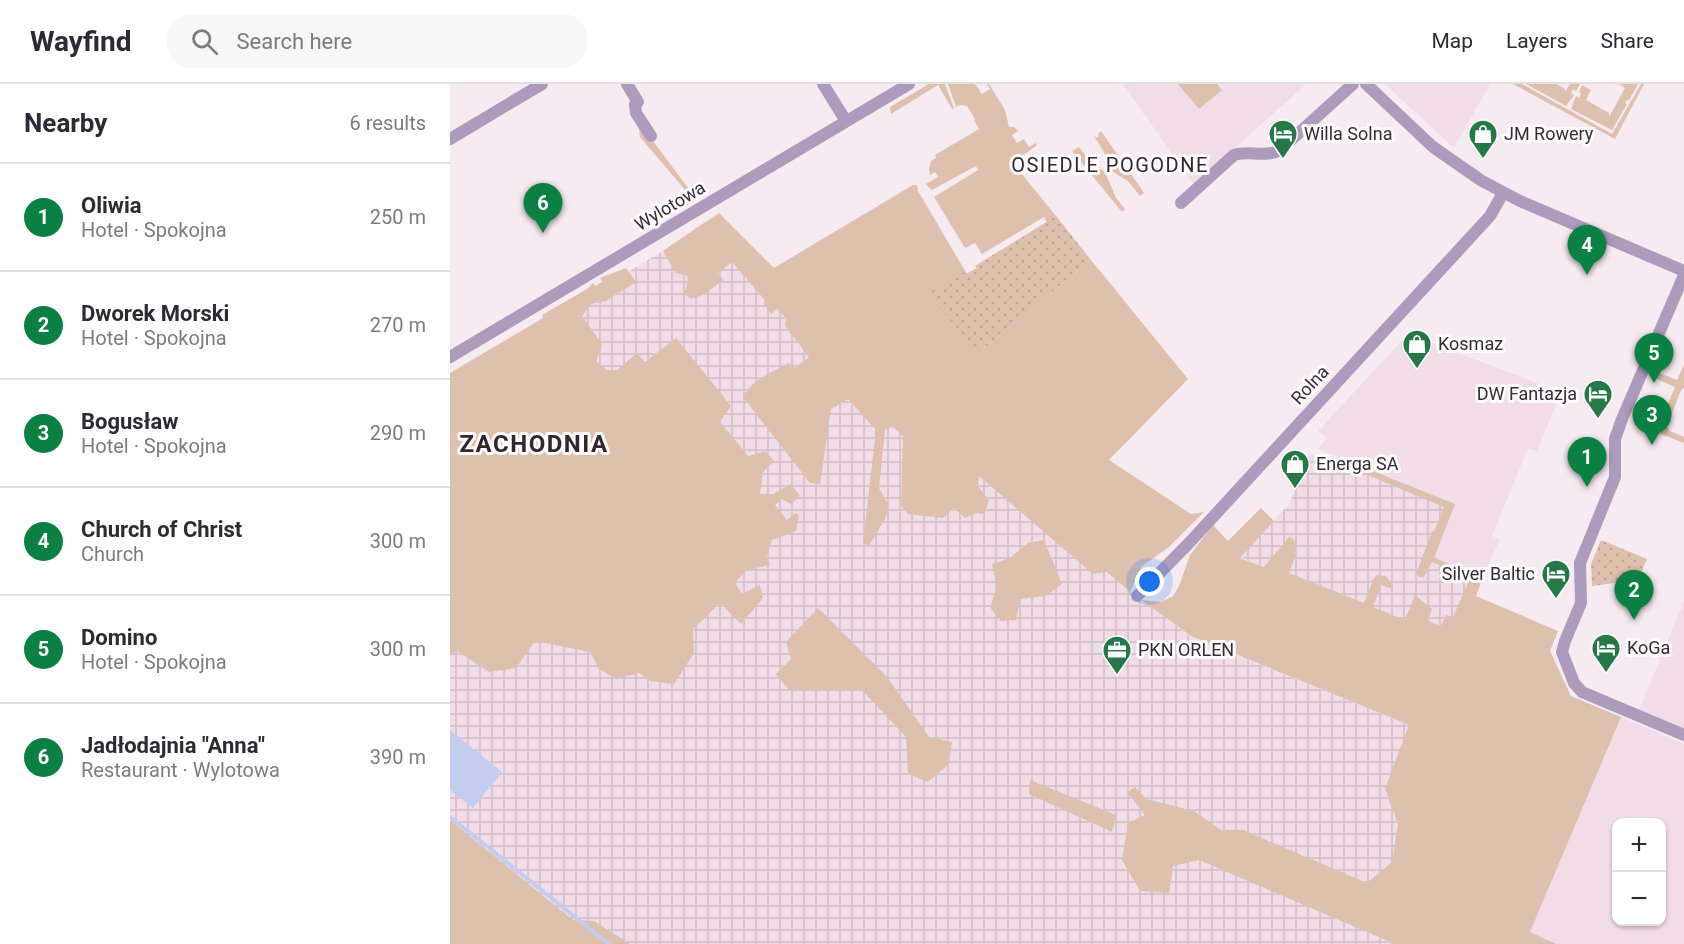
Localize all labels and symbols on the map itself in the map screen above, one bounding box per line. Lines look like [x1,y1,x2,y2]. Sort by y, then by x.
hotel icon: Willa Solna [1267,118,1299,160]
shop icon: JM Rowery [1467,118,1499,160]
place label: Willa Solna [1304,123,1392,144]
place label: JM Rowery [1504,123,1594,144]
district label: OSIEDLE POGODNE [1011,153,1209,177]
street label: Wylotowa [631,176,709,235]
pin: 6 [524,184,562,233]
pin: 4 [1568,226,1606,275]
shop icon: Kosmaz [1401,328,1433,370]
place label: Kosmaz [1438,333,1503,354]
pin: 5 [1634,334,1674,383]
street label: Rolna [1286,361,1333,408]
hotel icon: DW Fantazja [1582,378,1614,420]
place label: DW Fantazja [1477,383,1577,404]
pin: 3 [1632,396,1672,445]
district label: ZACHODNIA [459,430,609,458]
pin: 1 [1568,438,1606,487]
shop icon: Energa SA [1279,448,1311,490]
place label: Energa SA [1316,453,1399,474]
hotel icon: Silver Baltic [1540,558,1572,600]
place label: Silver Baltic [1442,563,1535,584]
your location [1135,567,1164,596]
pin: 2 [1614,570,1654,620]
hotel icon: KoGa [1590,632,1622,674]
office icon: PKN ORLEN [1101,634,1133,676]
place label: KoGa [1627,637,1670,658]
place label: PKN ORLEN [1138,639,1234,660]

